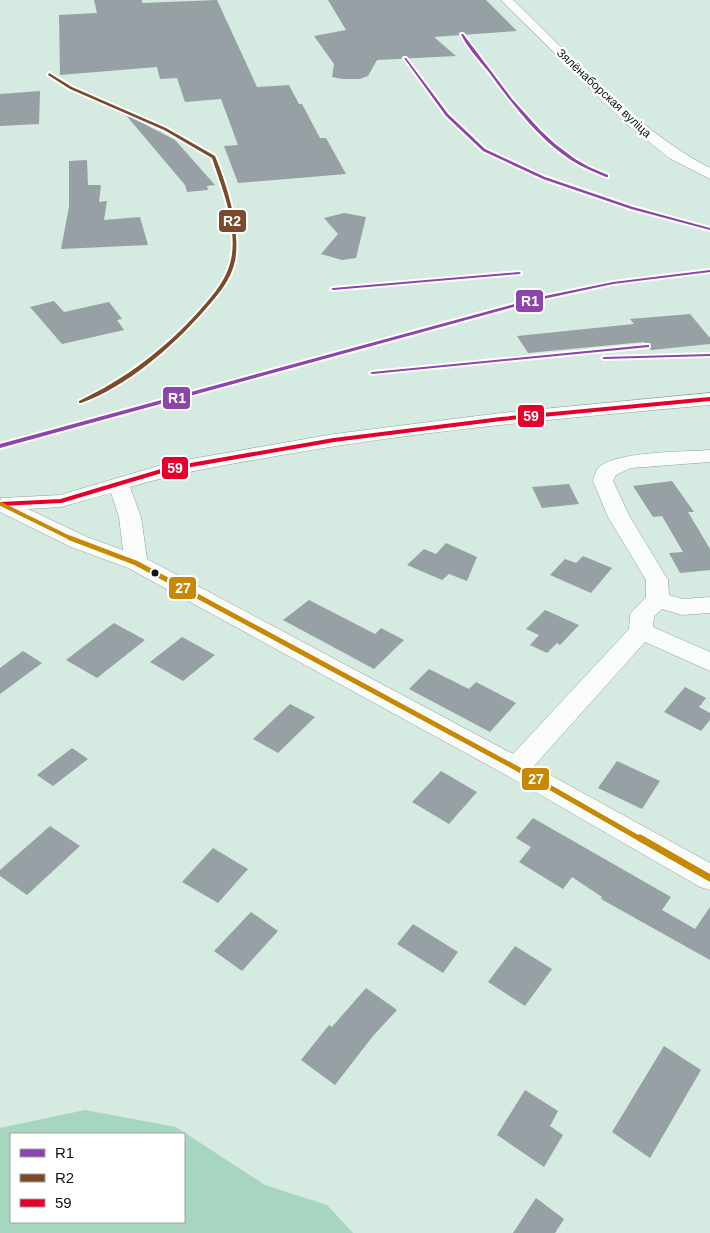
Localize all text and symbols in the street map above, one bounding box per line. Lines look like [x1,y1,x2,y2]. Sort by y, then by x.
street label: Зялёнаборская вуліца [554,46,654,141]
line badge: R2 [218,209,247,233]
text: R2 [223,213,241,229]
line badge: R1 [515,289,544,313]
text: R1 [521,293,539,309]
line badge: R1 [162,386,191,410]
text: R1 [168,390,186,406]
line badge: 59 [517,404,545,428]
text: 59 [523,408,539,424]
line badge: 59 [161,456,189,480]
text: 59 [167,460,183,476]
unlabelled marker [150,568,160,578]
line badge: 27 [168,576,197,600]
text: 27 [175,580,191,596]
line badge: 27 [521,767,550,791]
text: 27 [528,771,544,787]
legend [10,1133,185,1223]
text: R1 [55,1144,74,1161]
text: R2 [55,1169,74,1186]
text: 59 [55,1194,72,1211]

